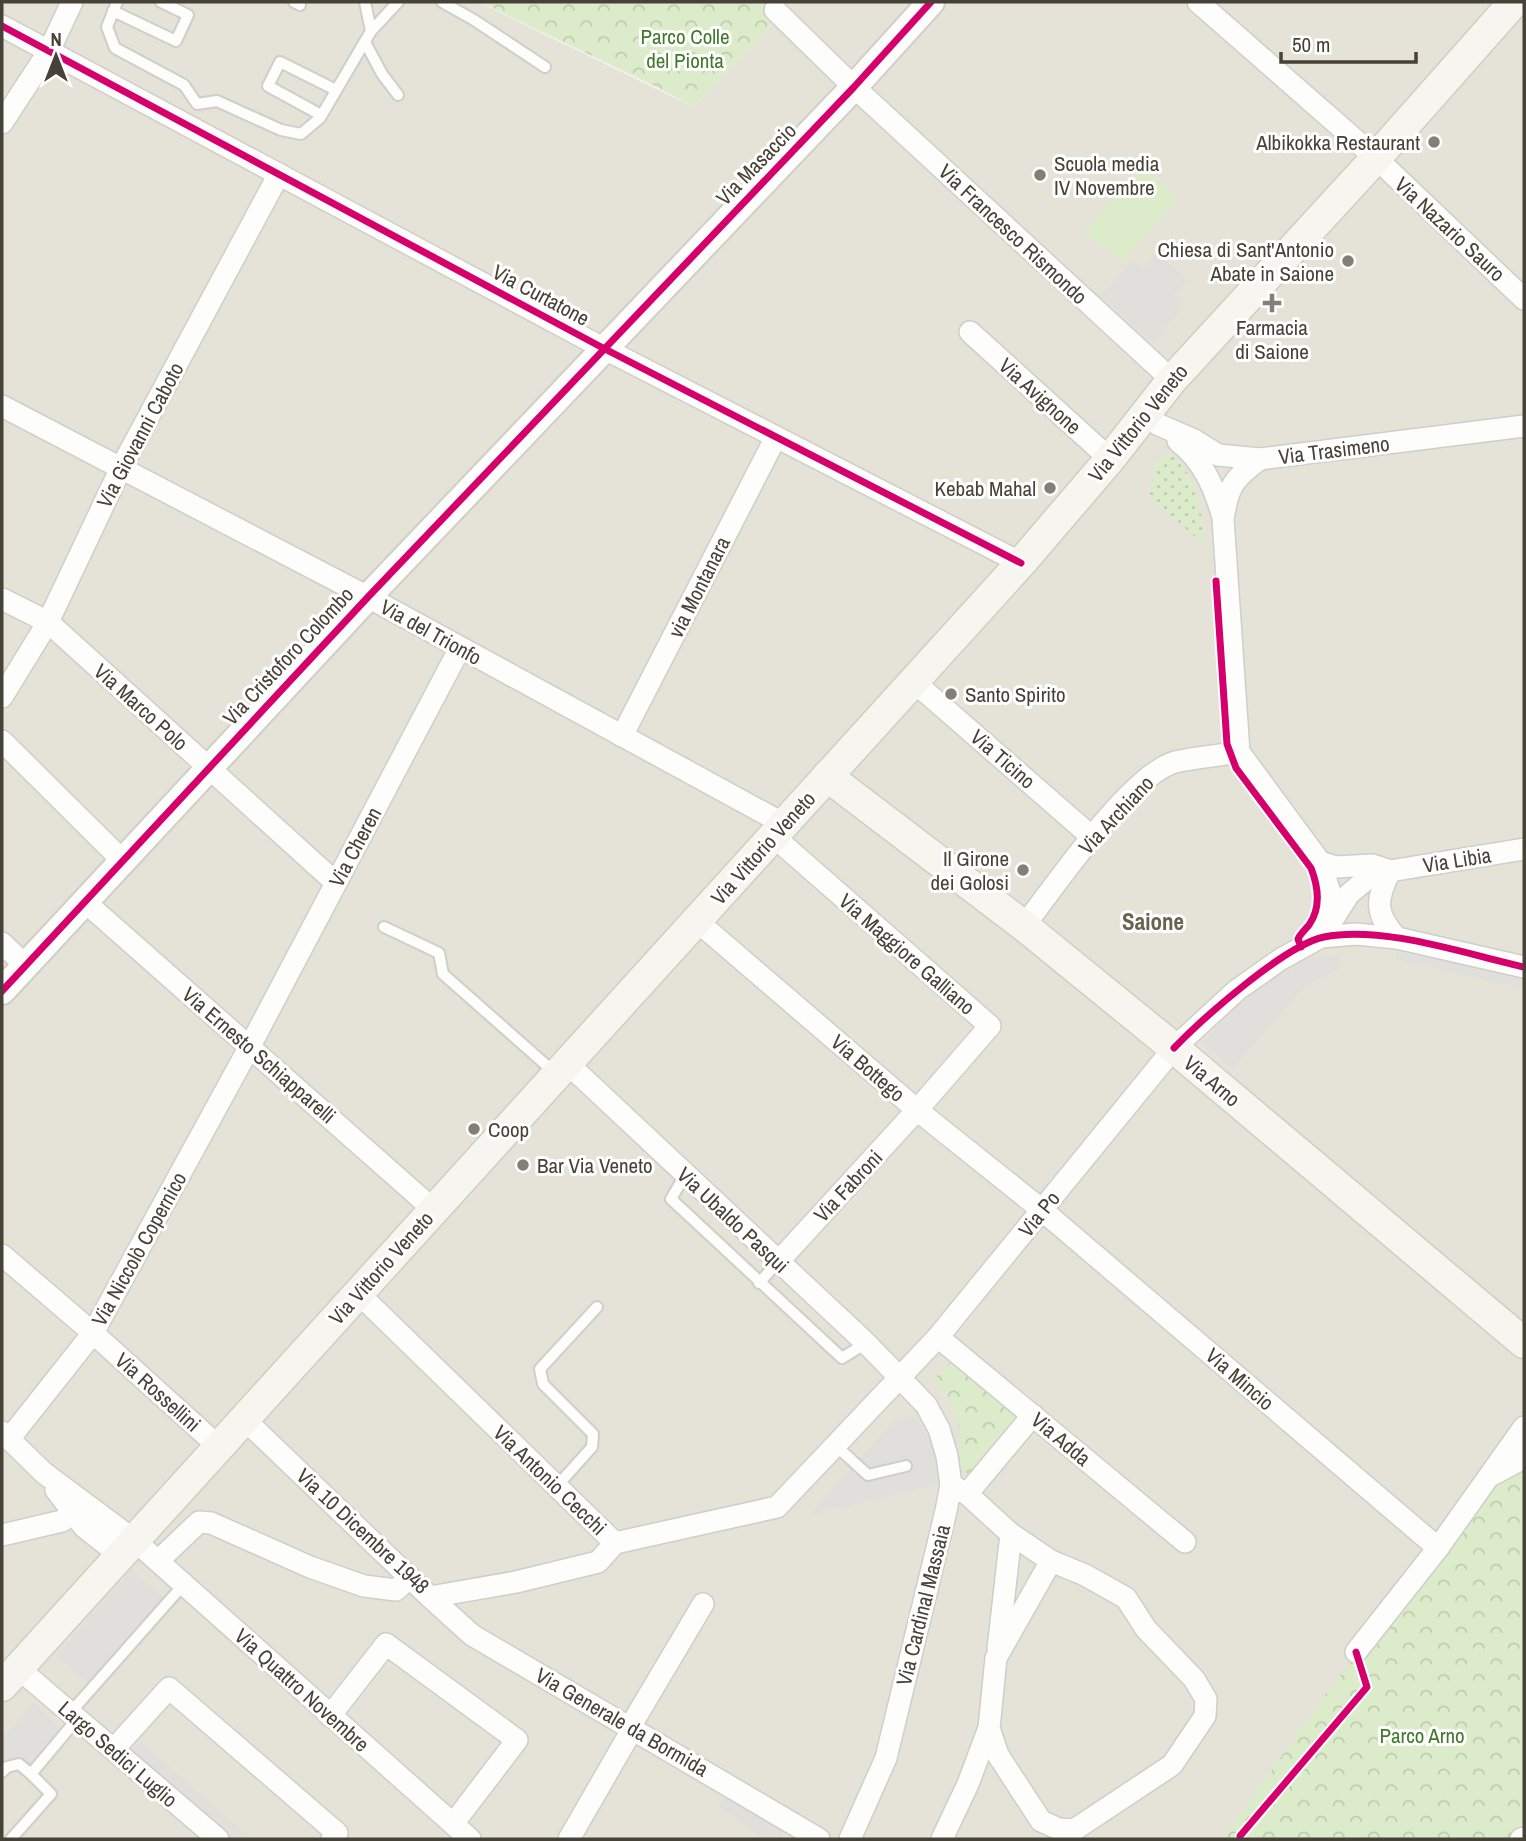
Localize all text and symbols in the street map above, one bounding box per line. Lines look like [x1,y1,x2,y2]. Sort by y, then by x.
north arrow [21,21,91,91]
scale bar [1281,21,1416,65]
park label: Parco Colle del Pionta [641,22,730,75]
text: N [50,26,62,52]
text: 50 m [1292,30,1330,59]
street label: Via Masaccio [709,117,803,211]
place label: Albikokka Restaurant [1255,128,1420,157]
marker: Albikokka Restaurant [1426,134,1442,150]
place label: Scuola media IV Novembre [1054,149,1160,202]
street label: Via Francesco Rismondo [932,157,1094,311]
marker: Scuola media IV Novembre [1032,167,1048,183]
street label: Via Nazario Sauro [1388,170,1512,288]
place label: Chiesa di Sant'Antonio Abate in Saione [1157,235,1334,288]
marker: Chiesa di Sant'Antonio Abate in Saione [1340,253,1356,269]
street label: Via Curtatone [487,257,595,333]
marker: Farmacia di Saione [1264,295,1280,311]
place label: Farmacia di Saione [1235,313,1309,366]
street label: Via Avignone [992,351,1088,441]
street label: Via Giovanni Caboto [90,357,190,513]
street label: Via Vittorio Veneto [1081,358,1195,488]
street label: Via Trasimeno [1277,429,1391,471]
place label: Kebab Mahal [935,474,1036,503]
marker: Kebab Mahal [1042,480,1058,496]
street label: via Montanara [661,531,737,643]
street label: Via Cristoforo Colombo [216,580,360,732]
street label: Via del Trionfo [375,592,487,672]
street label: Via Marco Polo [88,657,194,757]
place label: Santo Spirito [965,680,1066,709]
marker: Santo Spirito [943,686,959,702]
street label: Via Ticino [964,723,1042,795]
street label: Via Archiano [1072,769,1160,861]
street label: Via Vittorio Veneto [704,785,822,911]
street label: Via Cheren [322,802,388,892]
street label: Via Libia [1421,840,1494,880]
place label: Il Girone dei Golosi [931,844,1009,897]
marker: Il Girone dei Golosi [1015,862,1031,878]
street label: Via Maggiore Galliano [833,887,981,1021]
district label: Saione [1122,906,1184,937]
street label: Via Ernesto Schiapparelli [176,980,342,1130]
street label: Via Bottego [825,1028,911,1108]
street label: Via Arno [1177,1049,1247,1113]
place label: Coop [488,1115,529,1144]
marker: Coop [466,1121,482,1137]
street label: Via Fabroni [807,1144,889,1228]
place label: Bar Via Veneto [537,1151,653,1180]
marker: Bar Via Veneto [515,1157,531,1173]
street label: Via Ubaldo Pasqui [671,1161,795,1279]
street label: Via Niccolò Copernico [85,1167,193,1331]
street label: Via Po [1012,1185,1066,1243]
street label: Via Vittorio Veneto [322,1205,440,1331]
street label: Via Mincio [1200,1341,1280,1417]
street label: Via Rossellini [109,1346,207,1438]
street label: Via Adda [1025,1406,1097,1473]
street label: Via Antonio Cecchi [487,1418,613,1542]
street label: Via 10 Dicembre 1948 [290,1462,436,1600]
street label: Via Cardinal Massaia [889,1521,957,1689]
street label: Via Quattro Novembre [228,1622,376,1758]
street label: Via Generale da Bormida [530,1661,714,1784]
street label: Largo Sedici Luglio [52,1694,184,1814]
park label: Parco Arno [1379,1721,1465,1750]

